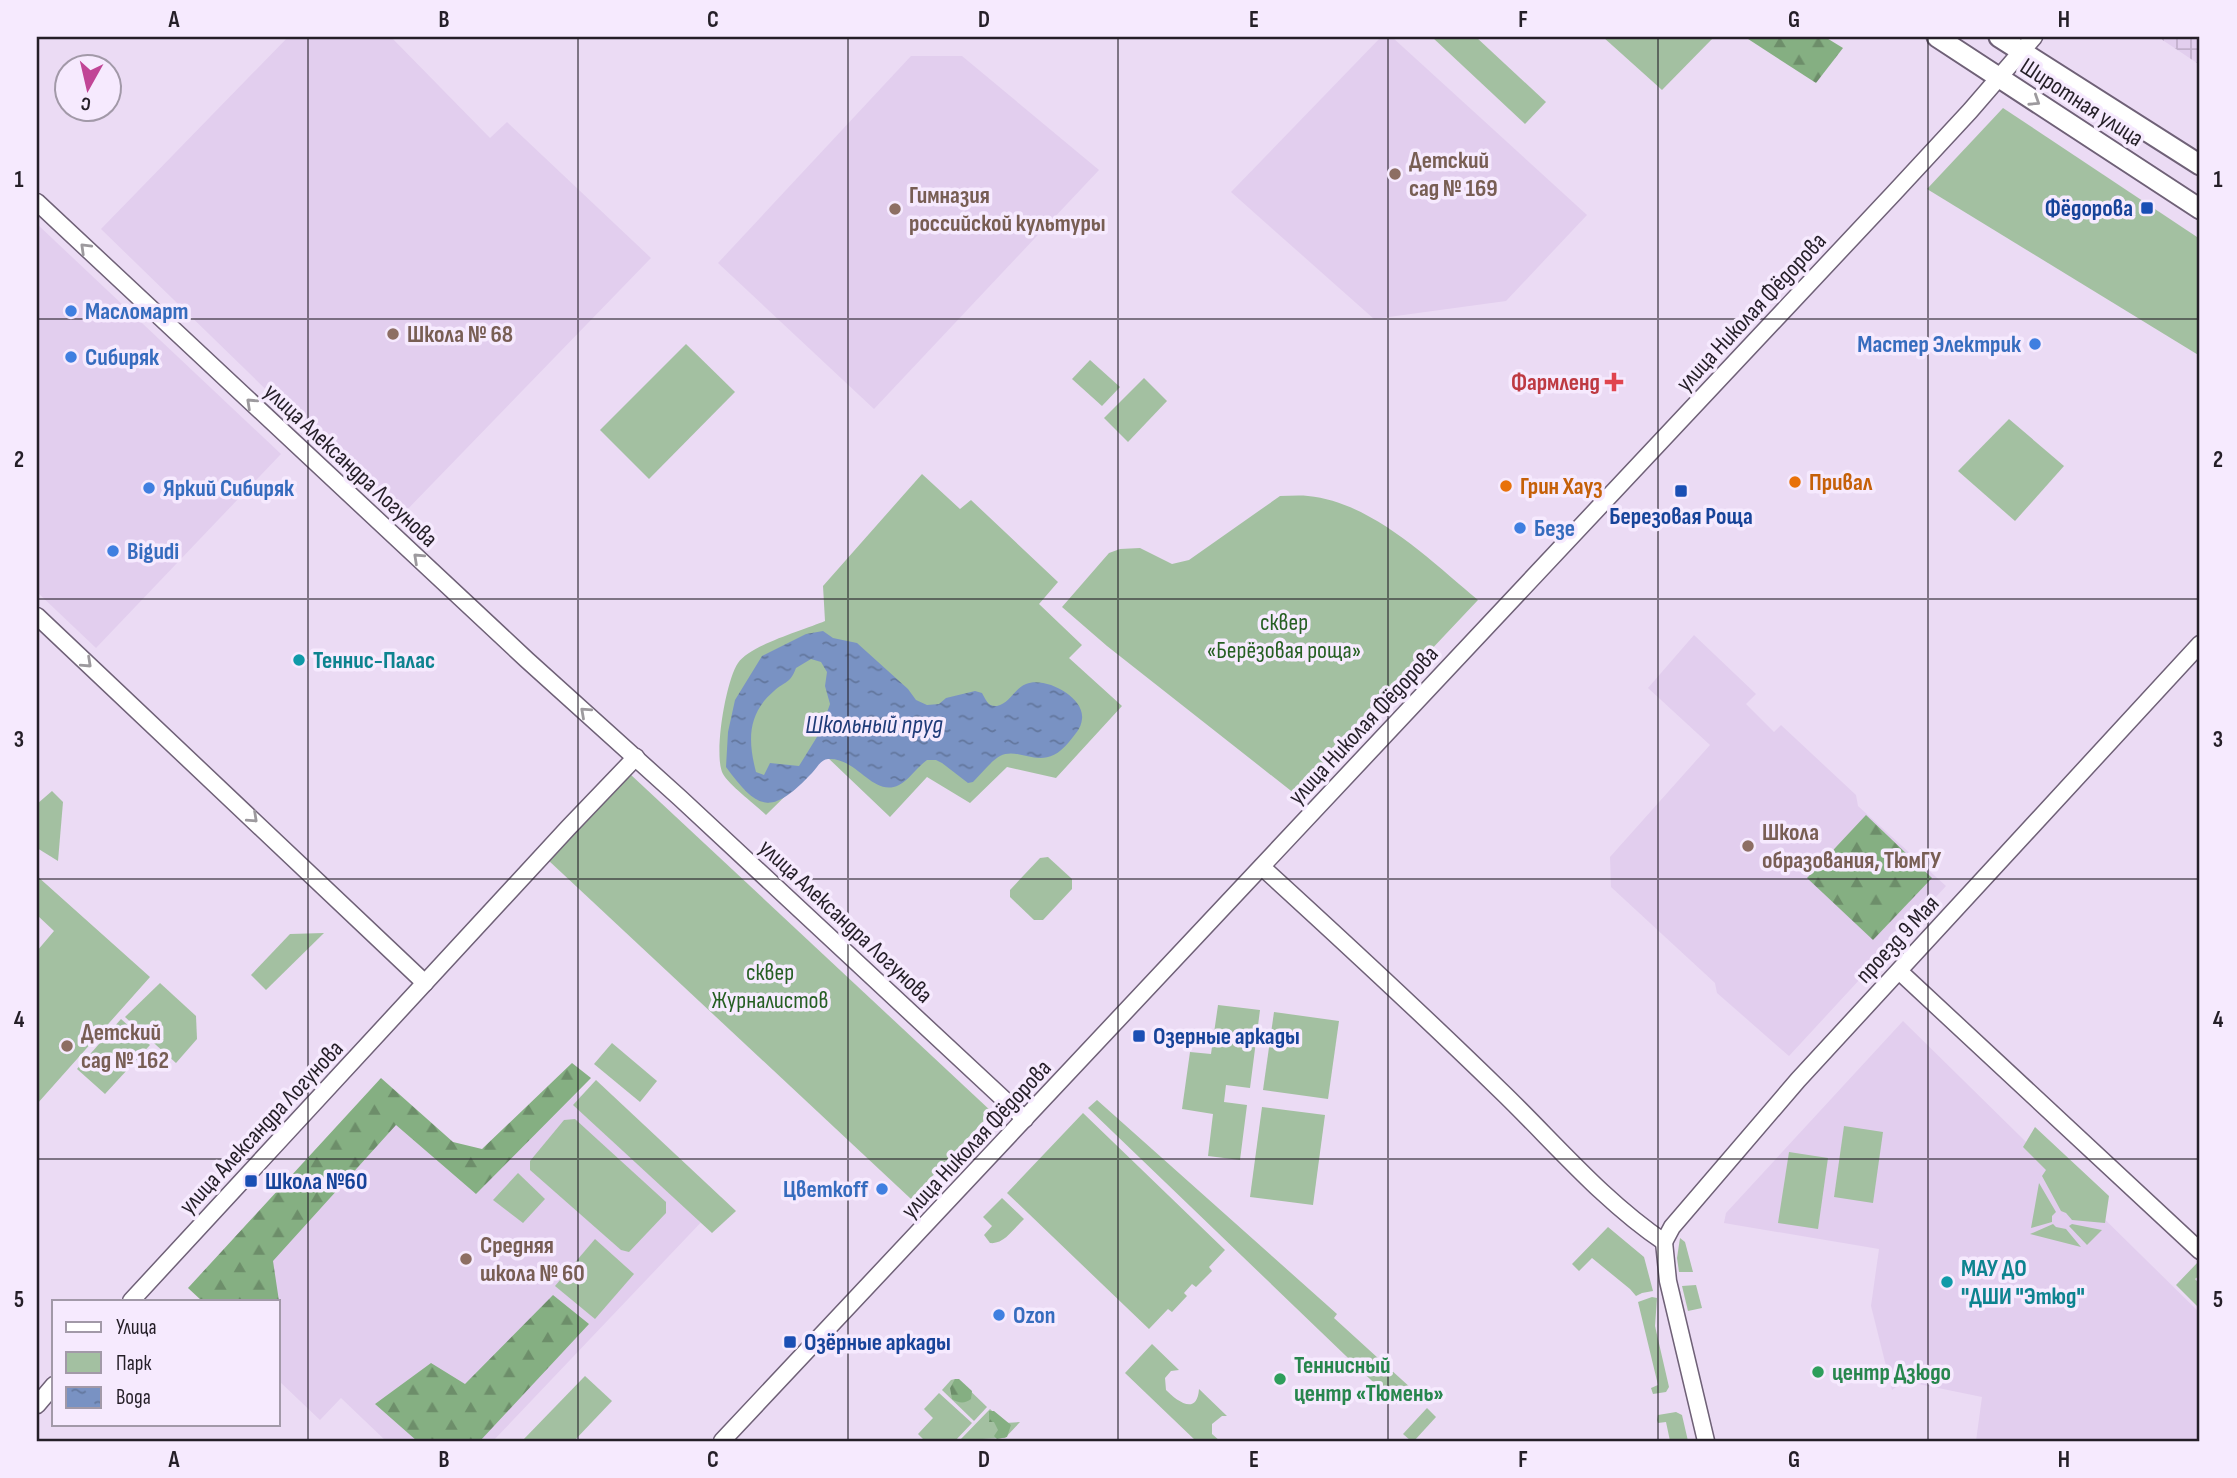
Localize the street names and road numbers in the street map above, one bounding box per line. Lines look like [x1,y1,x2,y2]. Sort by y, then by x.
street label: Широтная улица [2015,52,2149,153]
street label: улица Николая Фёдорова [1670,227,1832,398]
street label: улица Александра Логунова [258,377,444,553]
street label: улица Николая Фёдорова [1282,640,1444,811]
street label: улица Александра Логунова [753,833,939,1009]
street label: проезд 9 Мая [1849,889,1945,989]
street label: улица Александра Логунова [173,1034,349,1220]
street label: улица Николая Фёдорова [895,1054,1057,1225]

